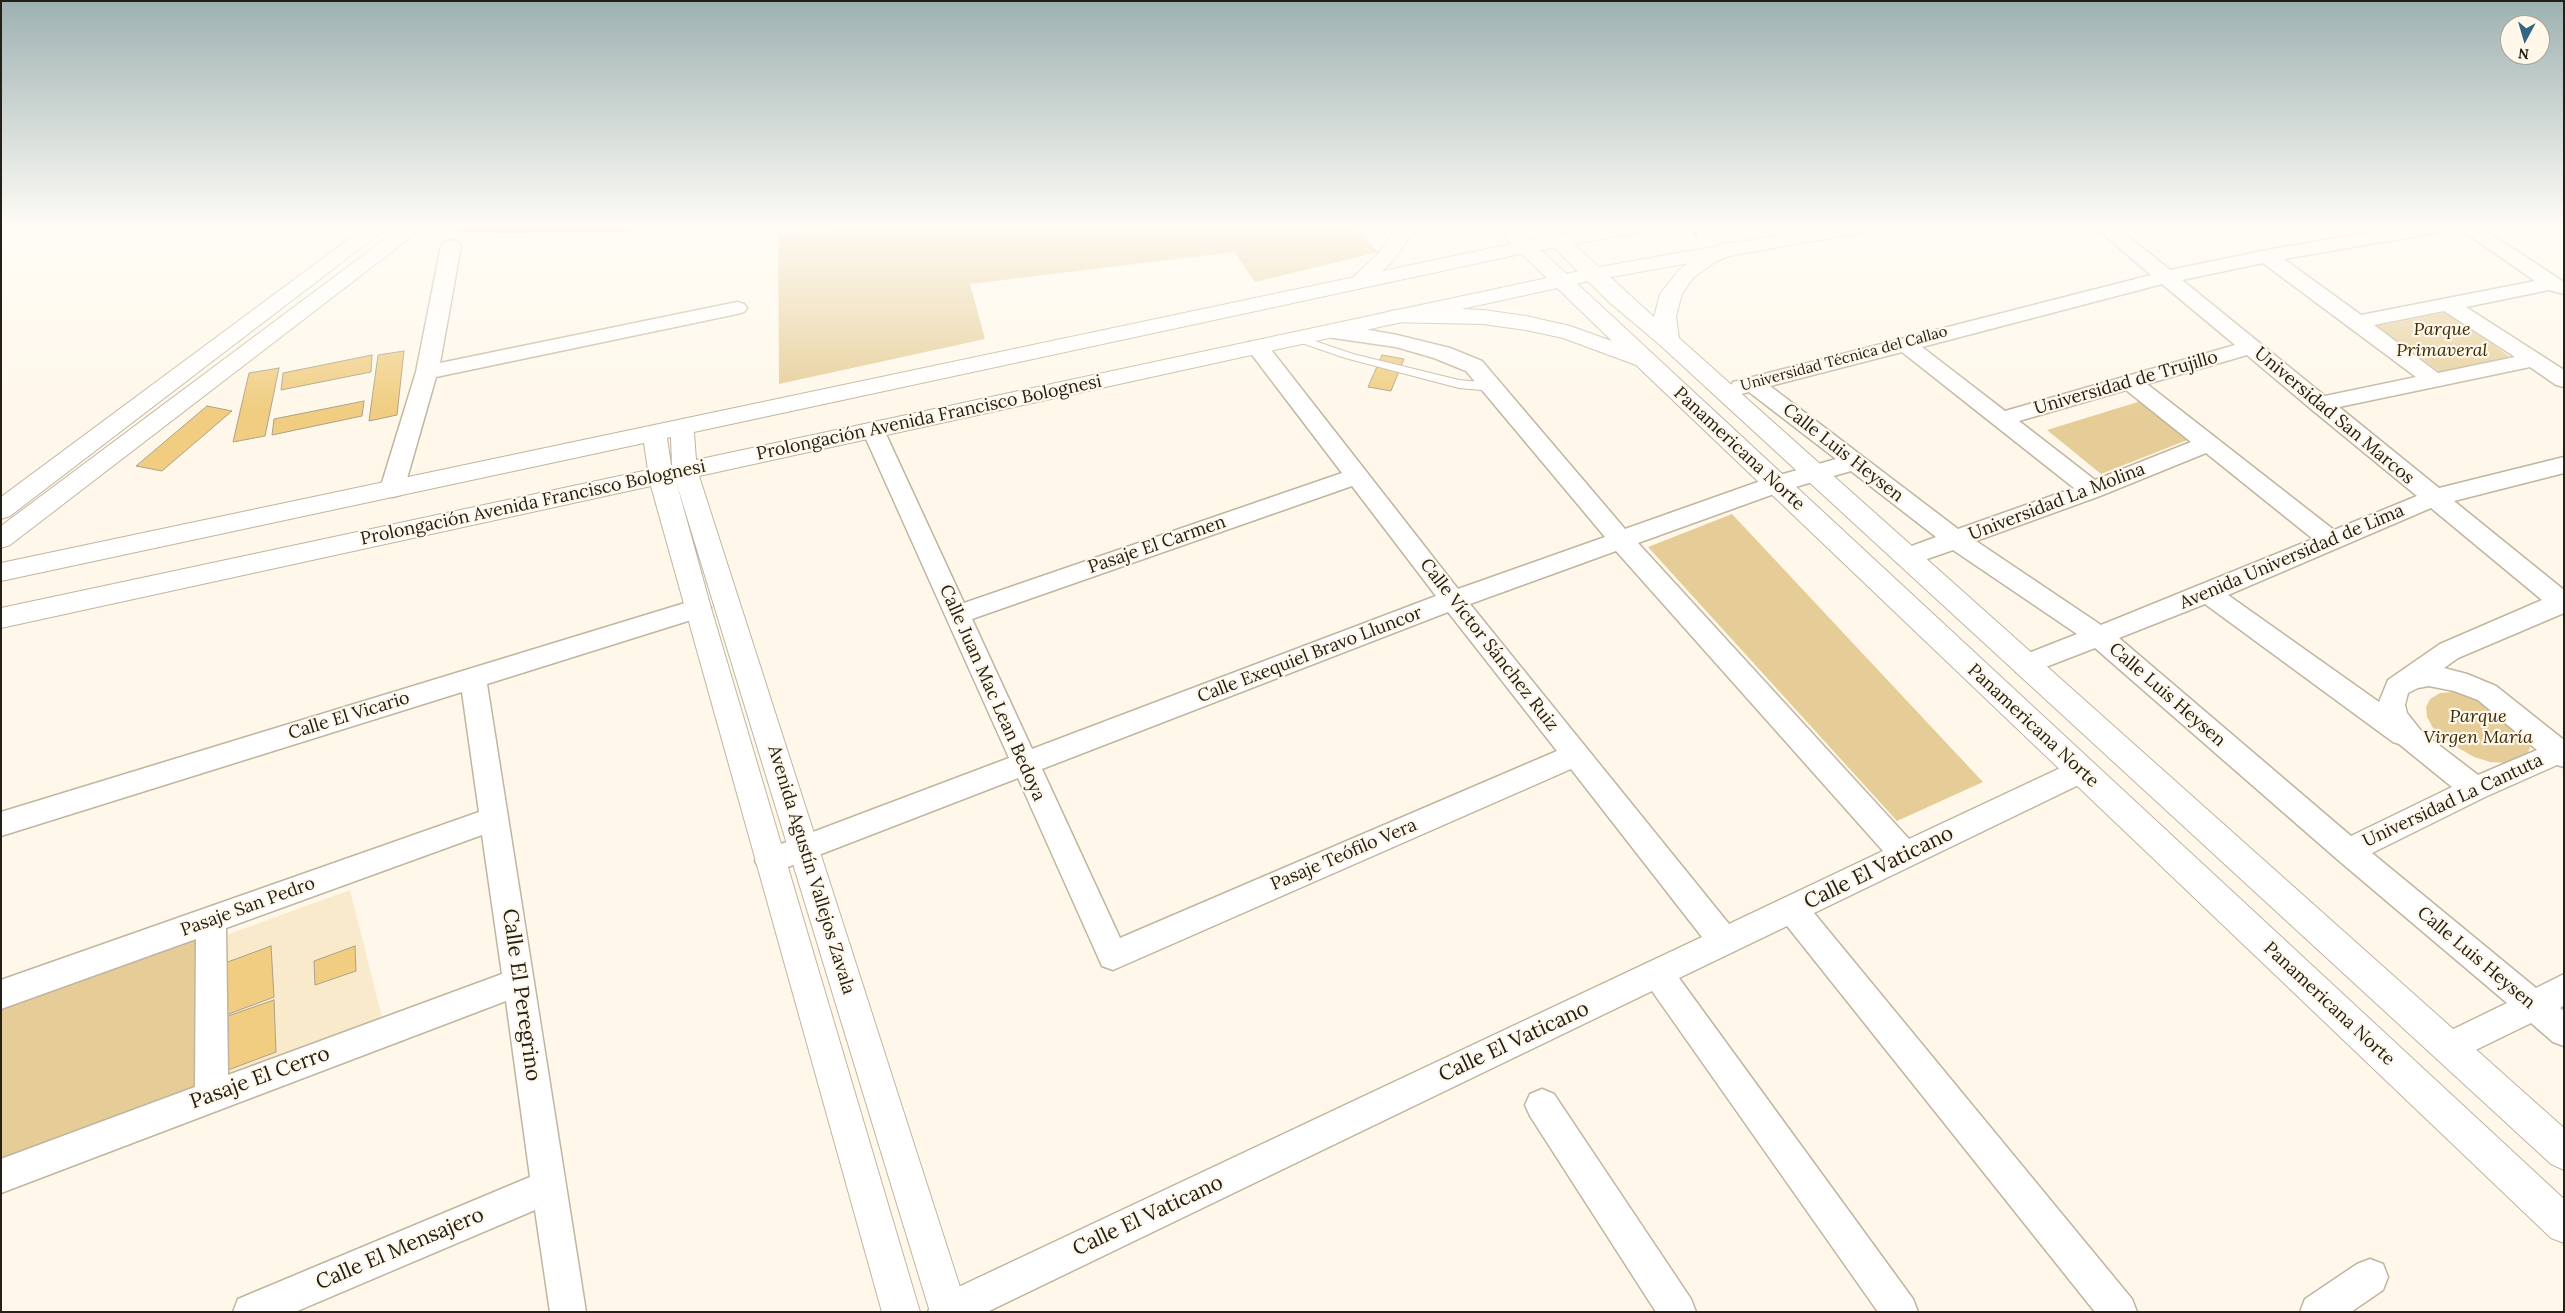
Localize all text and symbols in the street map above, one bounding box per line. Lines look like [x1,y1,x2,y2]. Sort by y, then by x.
north arrow [2500,15,2550,65]
text: N [2517,44,2530,63]
park label: Parque Primaveral [2396,319,2488,362]
street label: Universidad Técnica del Callao [1739,323,1949,395]
street label: Universidad San Marcos [2250,343,2418,489]
street label: Universidad de Trujillo [2032,346,2220,420]
street label: Prolongación Avenida Francisco Bolognesi [754,371,1104,465]
street label: Panamericana Norte [1669,383,1809,515]
street label: Calle Luis Heysen [1778,399,1908,507]
street label: Prolongación Avenida Francisco Bolognesi [358,456,708,550]
street label: Universidad La Molina [1966,458,2148,546]
street label: Avenida Universidad de Lima [2177,500,2407,614]
street label: Pasaje El Carmen [1085,511,1229,579]
street label: Calle Víctor Sánchez Ruiz [1415,554,1563,736]
street label: Calle Juan Mac Lean Bedoya [934,581,1050,805]
street label: Calle Exequiel Bravo Lluncor [1195,602,1425,708]
street label: Calle Luis Heysen [2104,639,2230,751]
street label: Panamericana Norte [1963,660,2103,792]
street label: Calle El Vicario [286,687,412,745]
park label: Parque Virgen María [2423,706,2533,749]
street label: Avenida Agustín Vallejos Zavala [763,743,859,997]
street label: Universidad La Cantuta [2359,750,2547,852]
street label: Pasaje Teófilo Vera [1268,814,1420,896]
street label: Calle El Vaticano [1800,821,1958,915]
street label: Pasaje San Pedro [178,873,318,941]
street label: Calle Luis Heysen [2413,902,2539,1014]
street label: Calle El Peregrino [496,907,546,1083]
street label: Panamericana Norte [2259,938,2399,1070]
street label: Calle El Vaticano [1435,996,1593,1088]
street label: Pasaje El Cerro [187,1041,333,1115]
street label: Calle El Vaticano [1069,1170,1227,1262]
street label: Calle El Mensajero [312,1202,488,1296]

